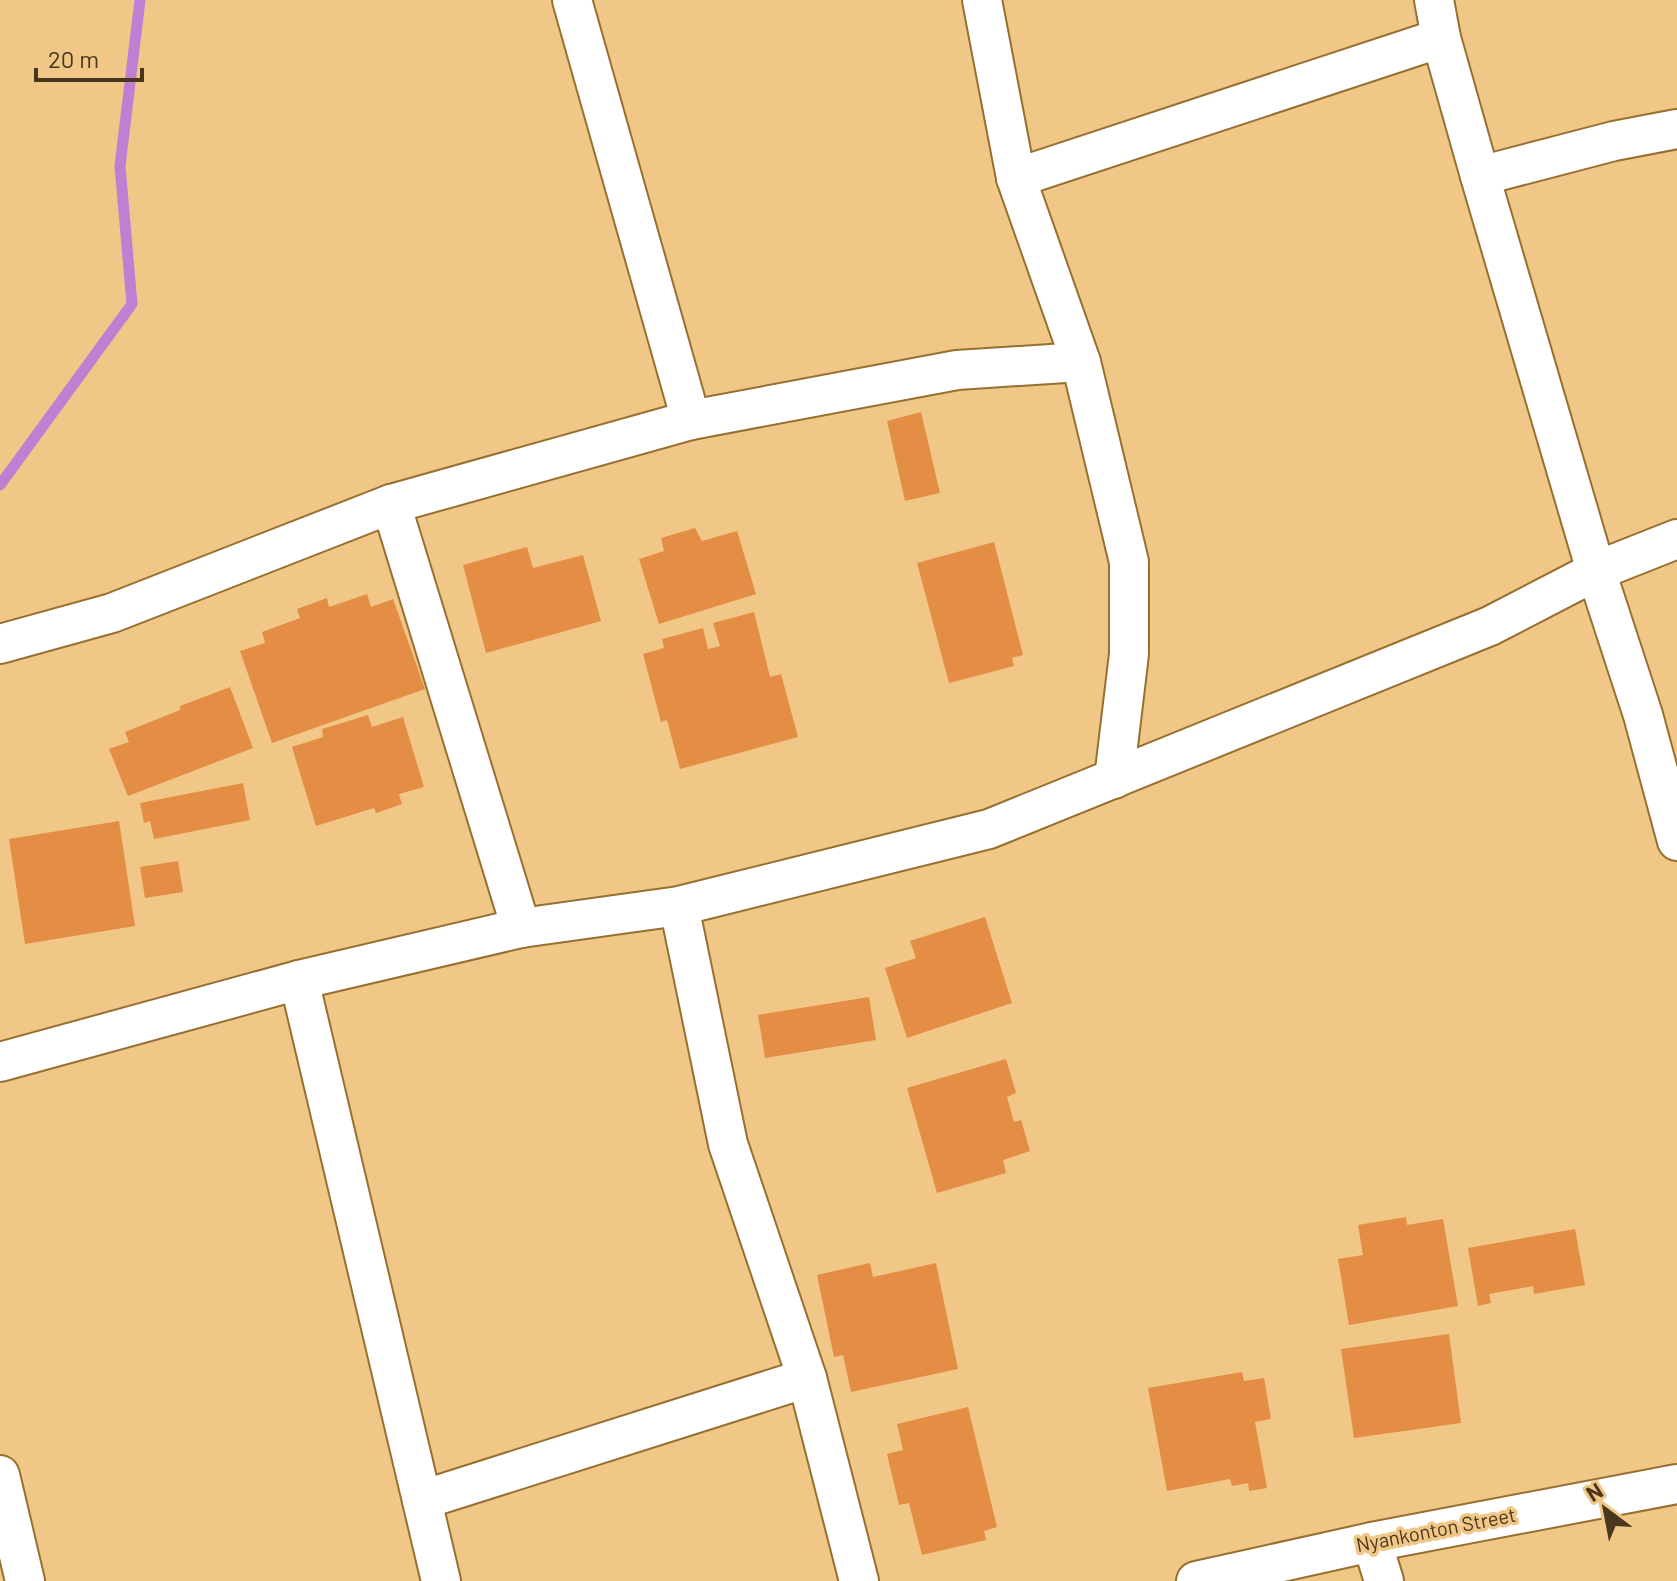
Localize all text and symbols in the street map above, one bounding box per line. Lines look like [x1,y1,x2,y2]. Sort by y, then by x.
scale bar [36,32,142,82]
text: 20 m [48,44,99,73]
north arrow [1565,1469,1645,1549]
text: N [1581,1476,1607,1506]
street label: Nyankonton Street [1354,1502,1518,1556]

